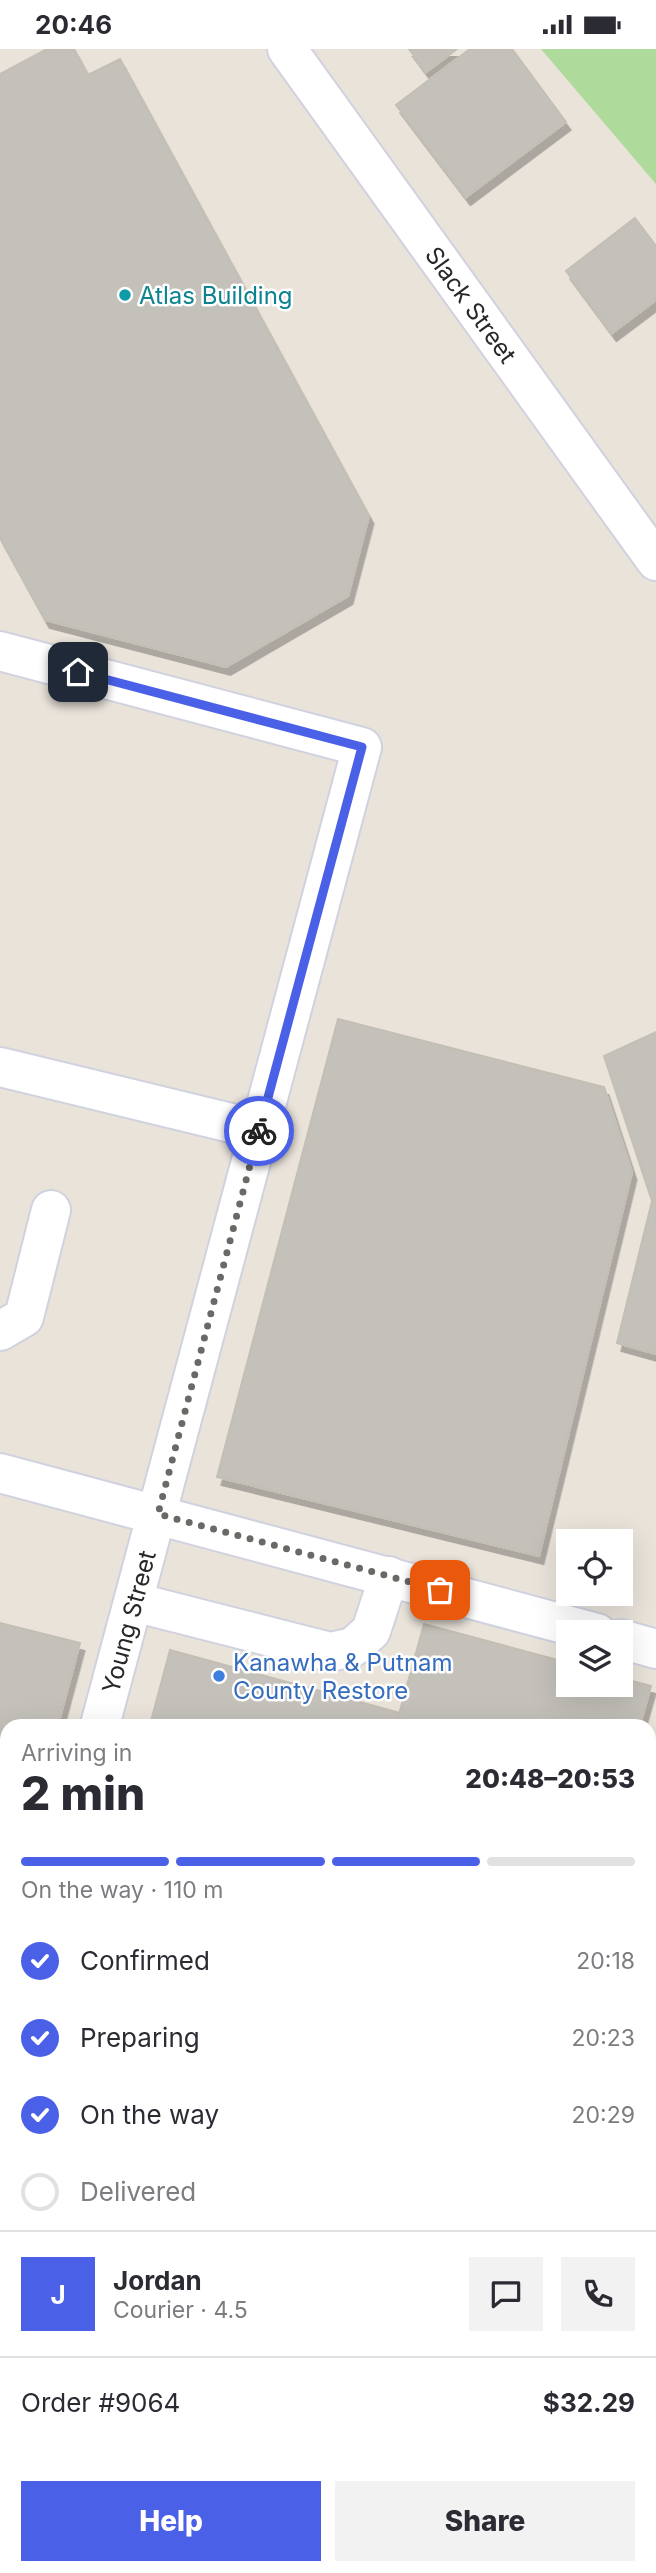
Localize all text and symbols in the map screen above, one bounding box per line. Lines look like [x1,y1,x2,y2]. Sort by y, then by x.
text: 20:46 [35,9,112,40]
street label: Slack Street [420,241,523,368]
place label: Atlas Building [139,281,293,310]
marker: Atlas Building [117,287,133,303]
pin [48,642,108,702]
icon: home [59,653,97,691]
courier [224,1096,294,1166]
icon: bike [240,1112,278,1150]
map controls [556,1529,633,1697]
button: locate [556,1529,633,1606]
street label: Young Street [96,1547,162,1696]
pin [410,1560,470,1620]
icon: bag [421,1571,459,1609]
button: layers [556,1620,633,1697]
place label: Kanawha & Putnam County Restore [233,1648,453,1705]
marker: Kanawha & Putnam County Restore [211,1668,227,1684]
text: Arriving in [21,1739,132,1767]
text: 20:48–20:53 [465,1763,635,1794]
text: 2 min [21,1765,145,1821]
text: On the way · 110 m [21,1876,223,1904]
icon: check [21,1942,59,1980]
text: Confirmed [80,1945,210,1976]
text: 20:18 [576,1947,635,1975]
icon: check [21,2019,59,2057]
text: Preparing [80,2022,200,2053]
text: 20:23 [572,2024,635,2052]
icon: check [21,2096,59,2134]
text: On the way [80,2099,219,2130]
text: 20:29 [572,2101,635,2129]
text: Delivered [80,2176,196,2207]
button: chat [469,2257,543,2331]
button: phone [561,2257,635,2331]
text: Jordan [113,2265,202,2296]
text: J [50,2279,66,2310]
text: Courier · 4.5 [113,2296,248,2324]
text: Order #9064 [21,2387,180,2418]
text: $32.29 [543,2387,635,2418]
button: Help [21,2481,321,2561]
button: Share [335,2481,635,2561]

